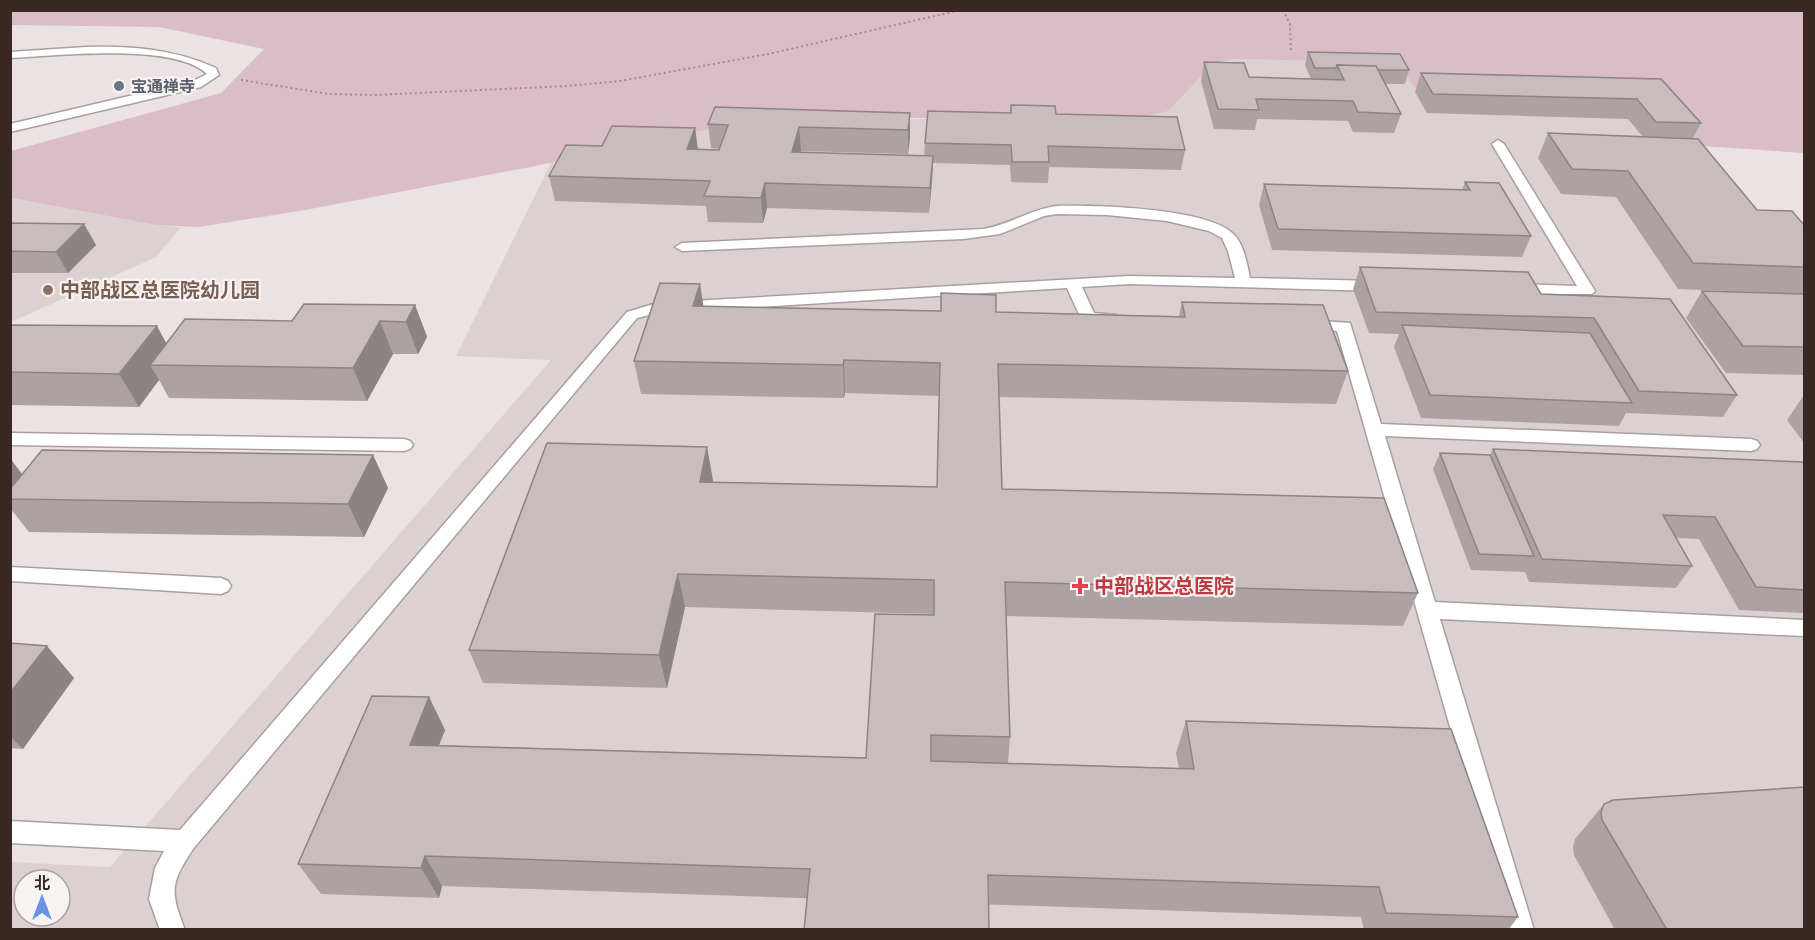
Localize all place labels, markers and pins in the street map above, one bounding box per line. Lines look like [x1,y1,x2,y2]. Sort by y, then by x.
place label: 宝通禅寺 [131,76,195,97]
marker: 宝通禅寺 [112,79,126,93]
place label: 中部战区总医院幼儿园 [60,277,260,303]
marker: 中部战区总医院幼儿园 [41,283,55,297]
place label: 中部战区总医院 [1094,573,1234,599]
marker: 中部战区总医院 [1071,577,1089,595]

